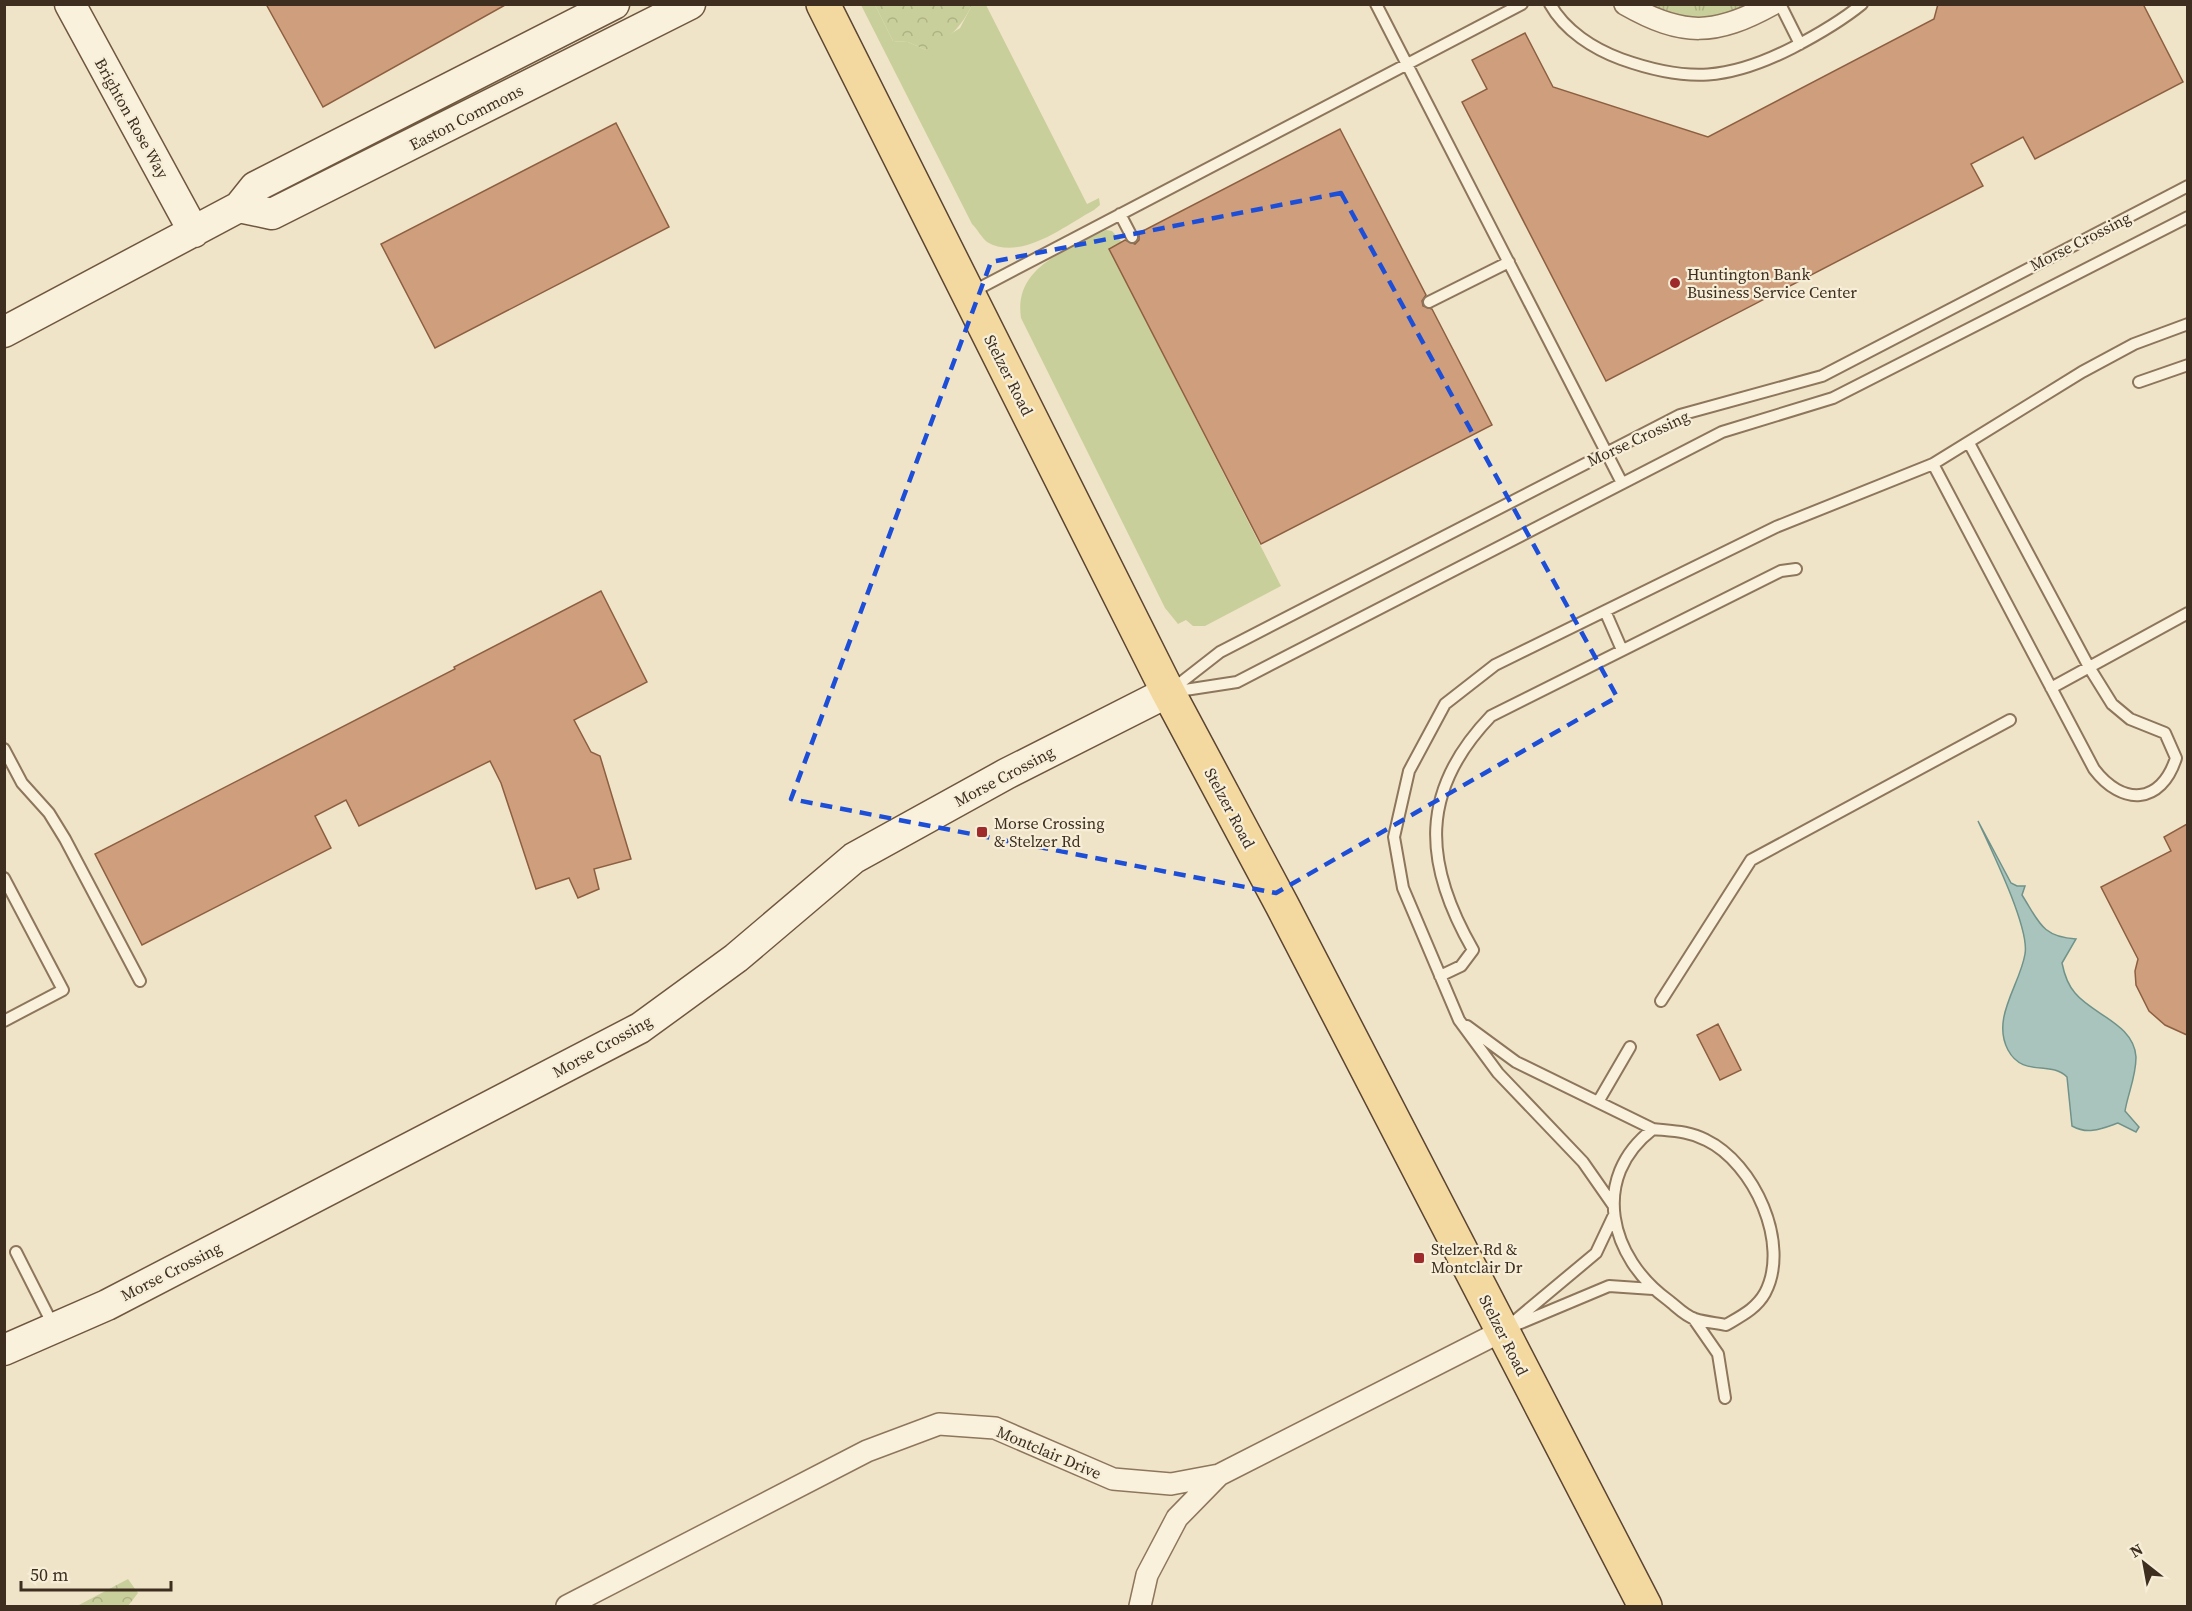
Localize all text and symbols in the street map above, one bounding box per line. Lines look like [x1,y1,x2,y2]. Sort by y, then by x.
street label: Brighton Rose Way [90,54,175,183]
street label: Easton Commons [405,79,527,155]
street label: Morse Crossing [2026,206,2134,276]
place label: Huntington Bank Business Service Center [1687,263,1857,303]
marker: Huntington Bank Business Service Center [1668,276,1682,290]
street label: Stelzer Road [979,331,1039,419]
street label: Morse Crossing [1583,405,1693,471]
street label: Morse Crossing [950,740,1058,812]
street label: Stelzer Road [1200,764,1260,852]
place label: Morse Crossing & Stelzer Rd [994,812,1104,852]
marker: Morse Crossing & Stelzer Rd [975,825,989,839]
street label: Morse Crossing [548,1010,656,1082]
street label: Morse Crossing [117,1236,225,1306]
place label: Stelzer Rd & Montclair Dr [1431,1238,1523,1278]
marker: Stelzer Rd & Montclair Dr [1412,1251,1426,1265]
street label: Stelzer Road [1474,1291,1534,1379]
street label: Montclair Drive [993,1420,1105,1484]
north arrow [2114,1533,2174,1593]
text: N [2126,1538,2147,1563]
scale bar [21,1554,171,1592]
text: 50 m [30,1562,68,1587]

